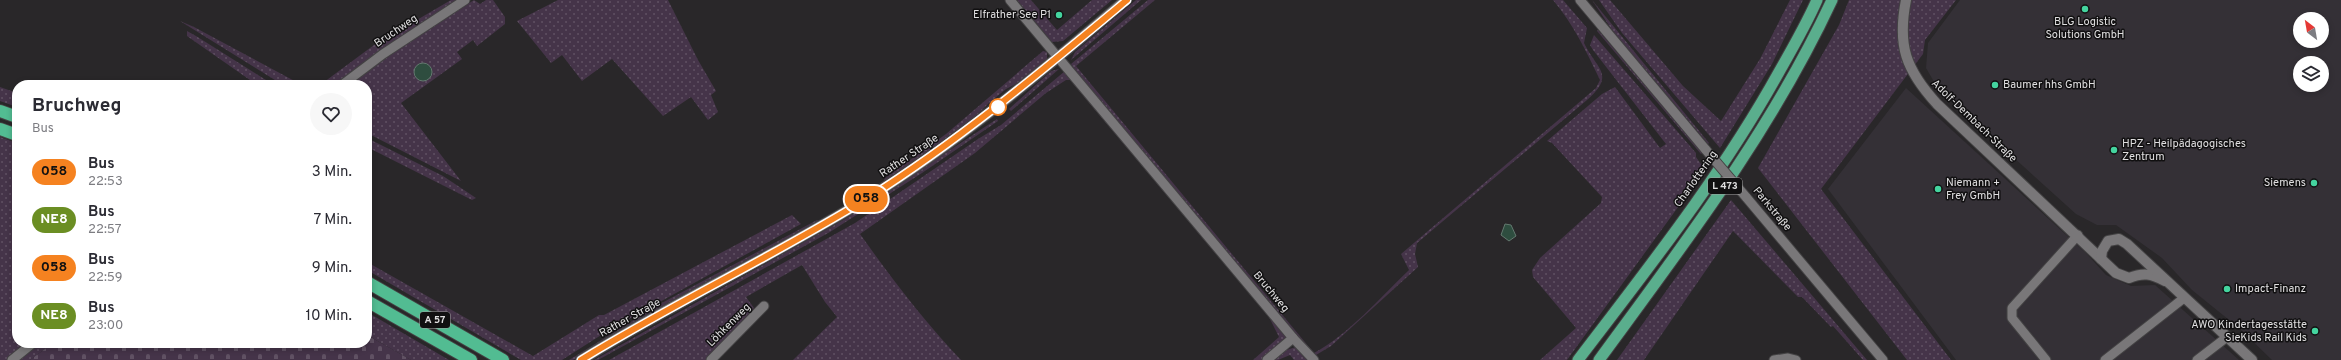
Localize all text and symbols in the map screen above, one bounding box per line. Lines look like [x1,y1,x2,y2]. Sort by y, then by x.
marker: BLG Logistic Solutions GmbH [2080,4,2090,14]
place label: Elfrather See P1 [973,8,1051,22]
marker: Elfrather See P1 [1054,10,1064,20]
street label: Bruchweg [372,11,420,51]
north arrow [2293,12,2329,48]
map controls [2293,12,2329,92]
place label: BLG Logistic Solutions GmbH [2045,15,2125,42]
button: layers [2293,56,2329,92]
street label: Adolf-Dembach-Straße [1928,77,2020,166]
place label: Baumer hhs GmbH [2003,78,2096,92]
marker: Baumer hhs GmbH [1990,80,2000,90]
button: heart [310,93,352,135]
text: Bruchweg [32,94,122,118]
unlabelled marker [989,98,1007,116]
text: Bus [32,121,54,137]
street label: Rather Straße [877,131,941,181]
place label: HPZ - Heilpädagogisches Zentrum [2122,137,2246,164]
marker: HPZ - Heilpädagogisches Zentrum [2109,145,2119,155]
street label: Charlottering [1671,148,1721,210]
text: Bus [88,155,115,174]
text: 058 [41,163,67,180]
text: 3 Min. [312,163,352,182]
text: 22:53 [88,174,123,190]
place label: Niemann + Frey GmbH [1946,176,2000,203]
place label: Siemens [2264,176,2306,190]
road number: L 473 [1708,178,1742,194]
marker: Siemens [2309,178,2319,188]
street label: Parkstraße [1750,184,1794,234]
marker: Niemann + Frey GmbH [1933,184,1943,194]
line badge: 058 [843,186,889,212]
text: 058 [853,190,879,207]
text: Bus [88,203,115,222]
text: NE8 [40,211,68,228]
text: 7 Min. [313,211,352,230]
text: 22:57 [88,222,122,238]
text: Bus [88,251,115,270]
text: 058 [41,259,67,276]
text: 9 Min. [312,259,352,278]
street label: Bruchweg [1250,269,1292,315]
text: 22:59 [88,270,123,286]
place label: Impact-Finanz [2235,282,2306,296]
marker: Impact-Finanz [2222,284,2232,294]
street label: Rather Straße [597,295,663,341]
text: Bus [88,299,115,318]
street label: Löhkenweg [704,300,754,350]
text: NE8 [40,307,68,324]
text: 10 Min. [305,307,352,326]
road number: A 57 [420,312,450,328]
text: 23:00 [88,318,123,334]
place label: AWO Kindertagesstätte SieKids Rail Kids [2191,318,2307,345]
marker: AWO Kindertagesstätte SieKids Rail Kids [2310,326,2320,336]

